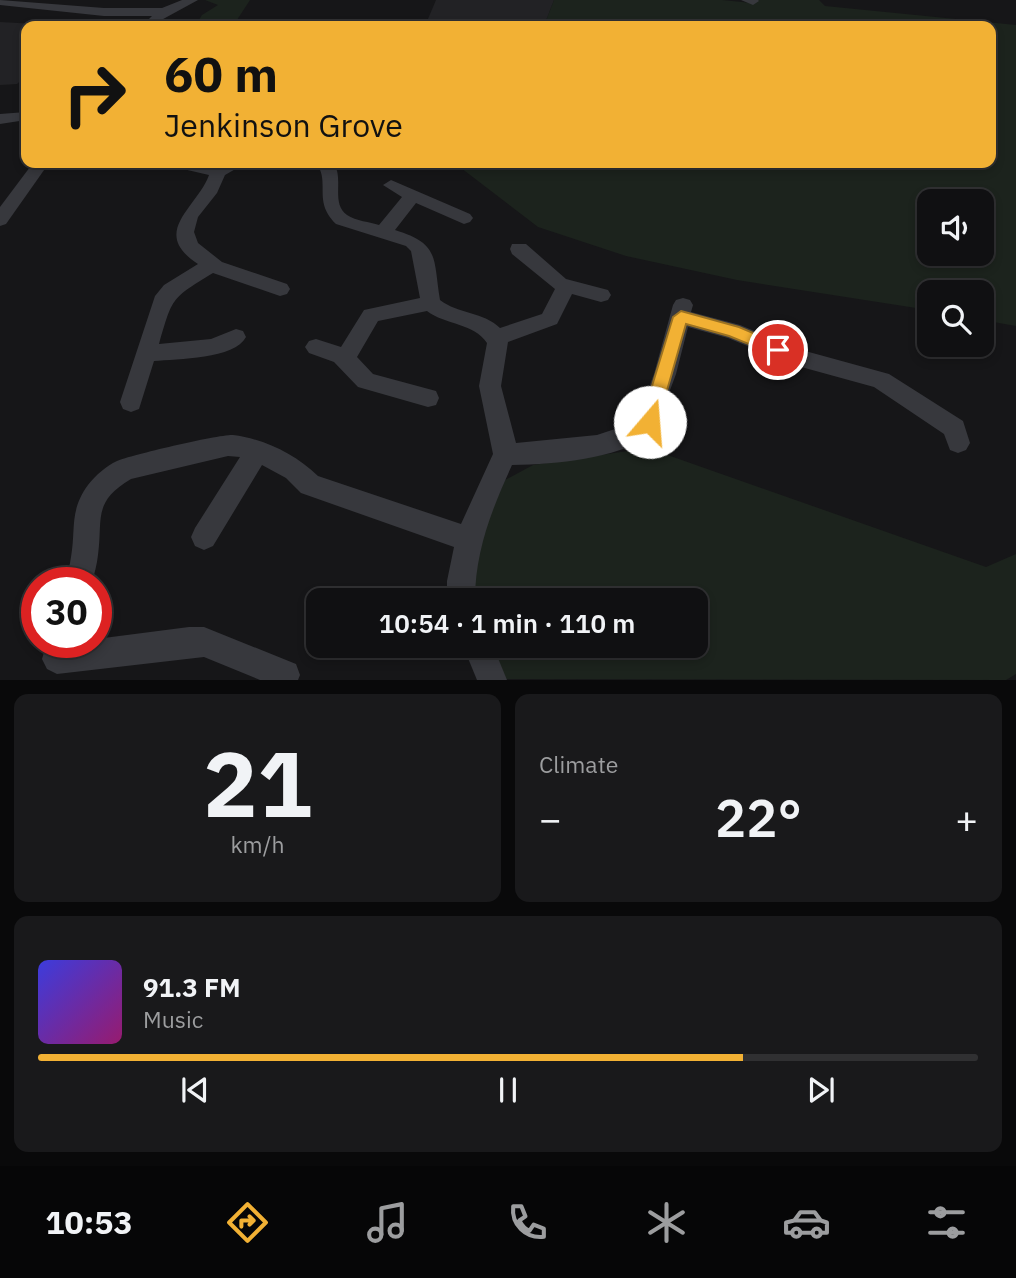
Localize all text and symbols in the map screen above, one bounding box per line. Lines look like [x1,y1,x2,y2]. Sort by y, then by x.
text: 60 m [164,42,278,105]
icon: right [49,49,140,140]
text: Jenkinson Grove [164,104,403,146]
map controls [917,189,994,357]
button: sound [917,189,994,266]
button: search [917,280,994,357]
pin [748,320,808,380]
icon: arrive [759,331,797,369]
position arrow [613,385,687,459]
speed limit sign: 30 [21,567,112,658]
text: 10:54 · 1 min · 110 m [379,606,635,640]
text: 21 [203,724,312,842]
text: Climate [539,749,618,779]
text: 22° [715,784,802,851]
text: − [539,794,562,843]
text: + [955,794,978,843]
text: km/h [230,829,285,859]
text: 91.3 FM [143,970,241,1004]
text: Music [143,1004,203,1034]
icon: previous [176,1071,214,1109]
icon: pause [489,1071,527,1109]
icon: next [802,1071,840,1109]
icon: directions [223,1198,272,1247]
icon: music [363,1198,412,1247]
icon: phone [503,1198,552,1247]
icon: climate [642,1198,691,1247]
icon: car [782,1198,831,1247]
icon: filters [922,1198,971,1247]
text: 10:53 [45,1201,133,1243]

